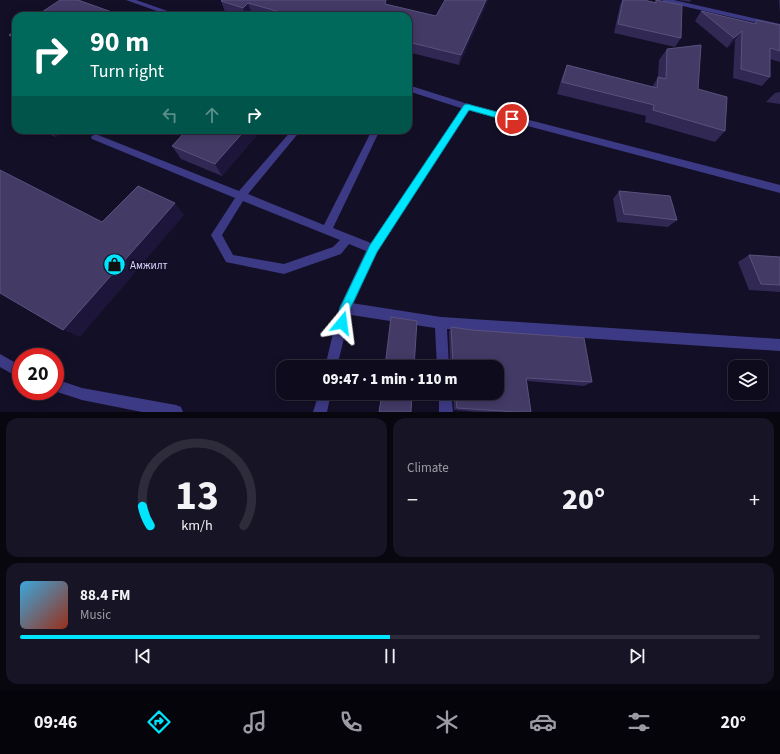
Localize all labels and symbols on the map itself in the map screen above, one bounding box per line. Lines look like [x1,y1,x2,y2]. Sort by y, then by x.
pin [495,102,529,136]
shop icon: Амжилт [101,252,127,278]
place label: Амжилт [130,258,168,273]
position arrow [321,302,363,344]
speed limit sign: 20 [12,348,64,400]

